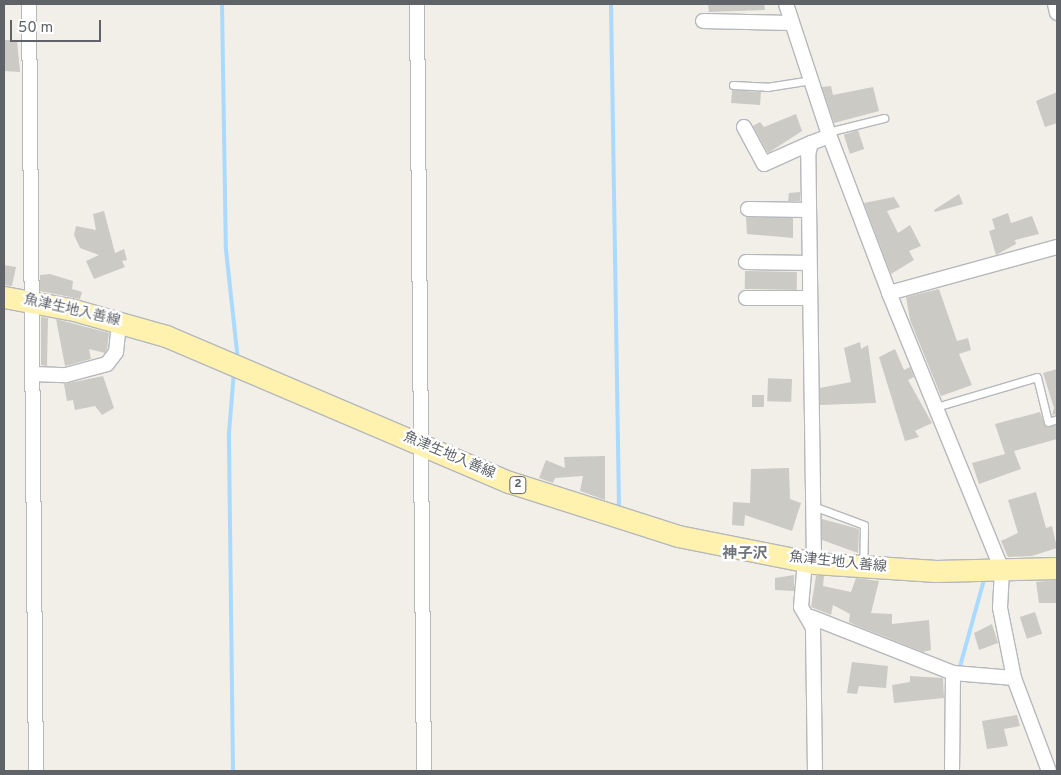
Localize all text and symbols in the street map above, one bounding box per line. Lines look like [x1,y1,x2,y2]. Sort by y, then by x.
scale bar [12,10,104,42]
text: 50 m [18,19,53,38]
street label: 魚津生地入善線 [22,292,122,330]
street label: 魚津生地入善線 [401,429,497,483]
road number: 2 [509,476,527,494]
district label: 神子沢 [723,546,767,564]
street label: 魚津生地入善線 [788,550,888,576]

